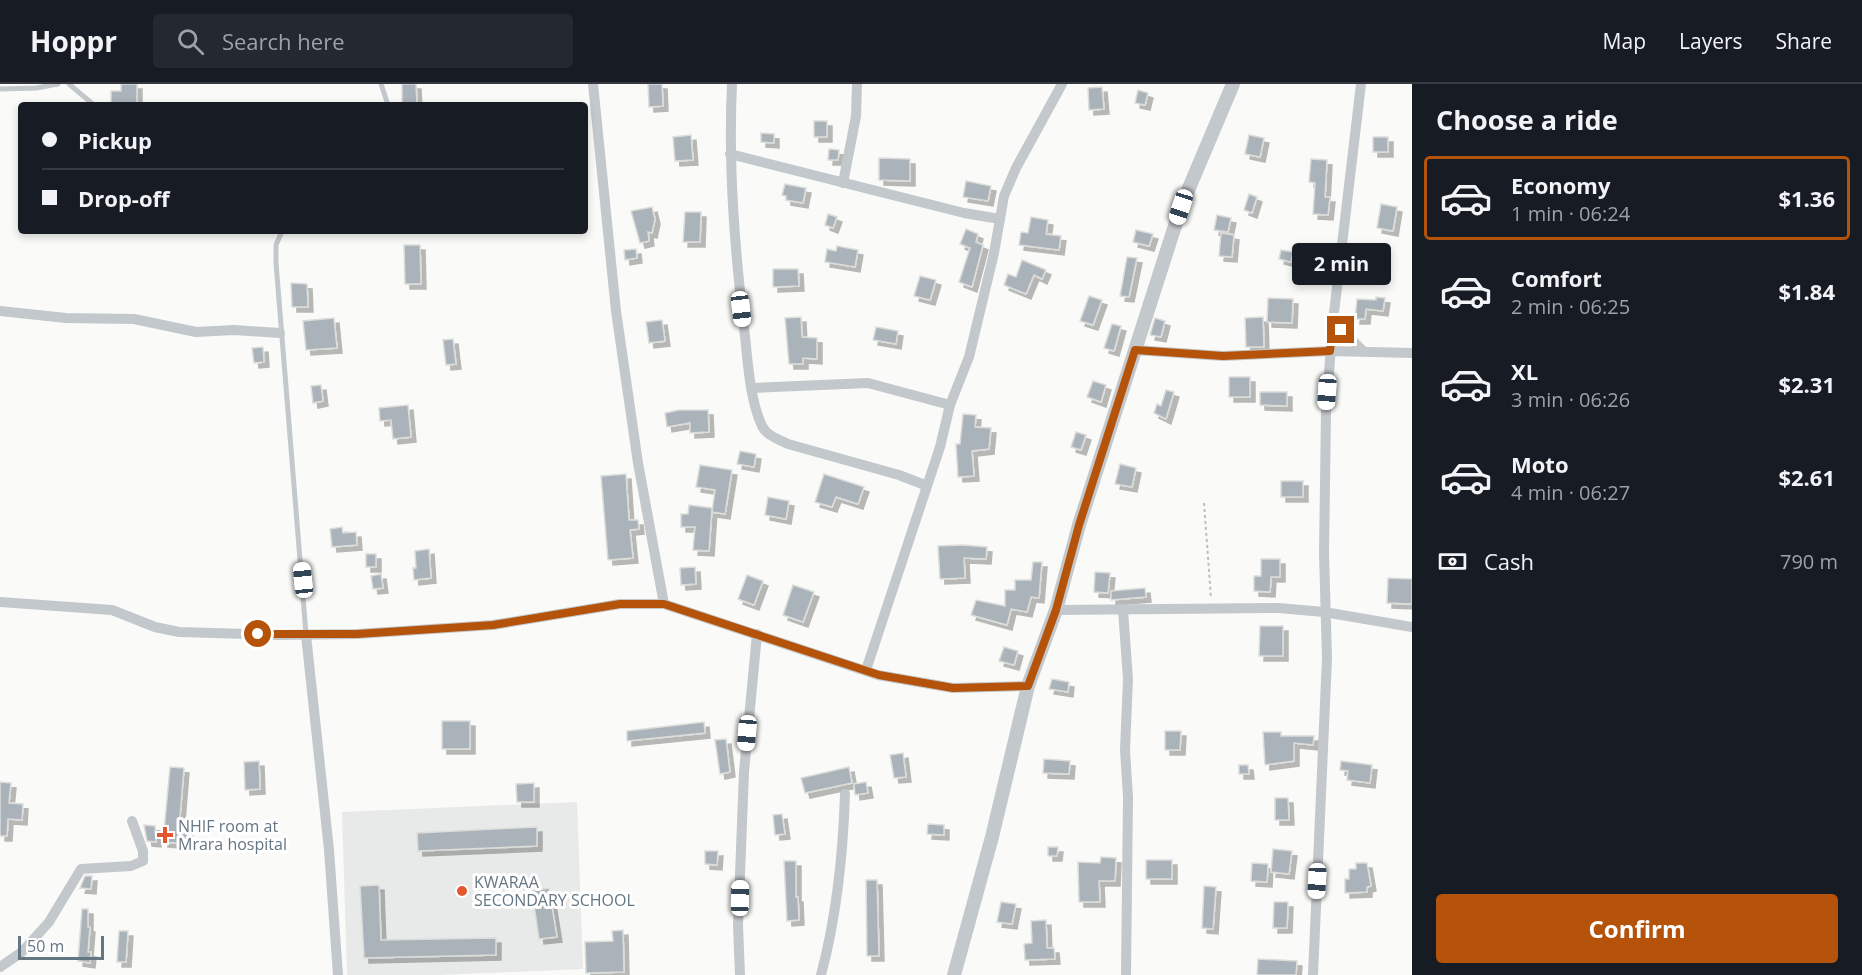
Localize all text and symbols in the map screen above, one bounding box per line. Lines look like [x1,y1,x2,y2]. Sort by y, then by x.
search box [153,14,573,68]
text: Hoppr [30,22,117,60]
icon: search [174,25,207,58]
text: Search here [222,26,345,56]
text: Map [1603,27,1646,55]
text: Layers [1679,27,1743,55]
text: Share [1776,27,1832,55]
text: Choose a ride [1436,101,1618,138]
text: Pickup [78,125,152,155]
text: Economy [1511,170,1610,200]
icon: car [1439,171,1493,225]
text: Drop-off [78,183,170,213]
text: $1.36 [1778,183,1835,213]
car [1167,187,1195,227]
text: 1 min · 06:24 [1511,200,1630,227]
callout: 2 min [1292,243,1390,285]
text: 2 min [1314,250,1369,277]
text: Comfort [1511,263,1602,293]
icon: car [1439,264,1493,318]
text: $1.84 [1778,276,1835,306]
car [730,290,752,328]
text: 2 min · 06:25 [1511,293,1630,320]
route end [1327,316,1354,343]
text: XL [1511,356,1538,386]
icon: car [1439,357,1493,411]
text: $2.31 [1778,369,1835,399]
car [1317,373,1337,411]
text: 3 min · 06:26 [1511,386,1630,413]
text: Moto [1511,449,1569,479]
icon: car [1439,450,1493,504]
text: $2.61 [1778,462,1835,492]
text: 4 min · 06:27 [1511,479,1630,506]
icon: cash [1436,545,1469,578]
text: Cash [1484,546,1534,576]
text: 790 m [1780,548,1838,575]
car [292,561,314,599]
route start [244,620,271,647]
car [736,714,758,752]
place label: NHIF room at Mrara hospital [178,815,287,855]
marker: NHIF room at Mrara hospital [156,826,174,844]
car [1307,863,1327,899]
place label: KWARAA SECONDARY SCHOOL [474,871,635,911]
car [731,880,749,916]
marker: KWARAA SECONDARY SCHOOL [455,884,469,898]
button: Confirm [1436,894,1838,963]
scale bar [18,933,104,960]
text: 50 m [27,935,64,957]

